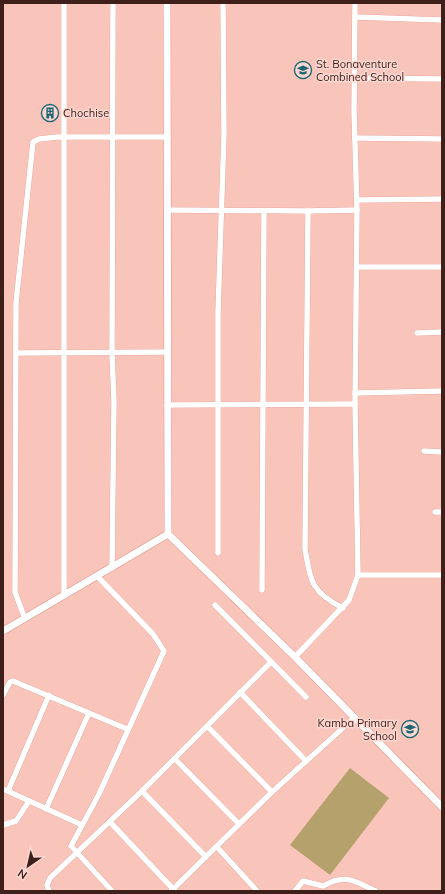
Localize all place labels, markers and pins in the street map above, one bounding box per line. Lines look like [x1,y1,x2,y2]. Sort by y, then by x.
place label: St. Bonaventure Combined School [316,57,404,84]
school or university icon: St. Bonaventure Combined School [293,60,313,80]
building icon: Chochise [40,103,60,123]
place label: Chochise [63,106,109,120]
place label: Kamba Primary School [318,716,397,743]
school or university icon: Kamba Primary School [400,719,420,739]

